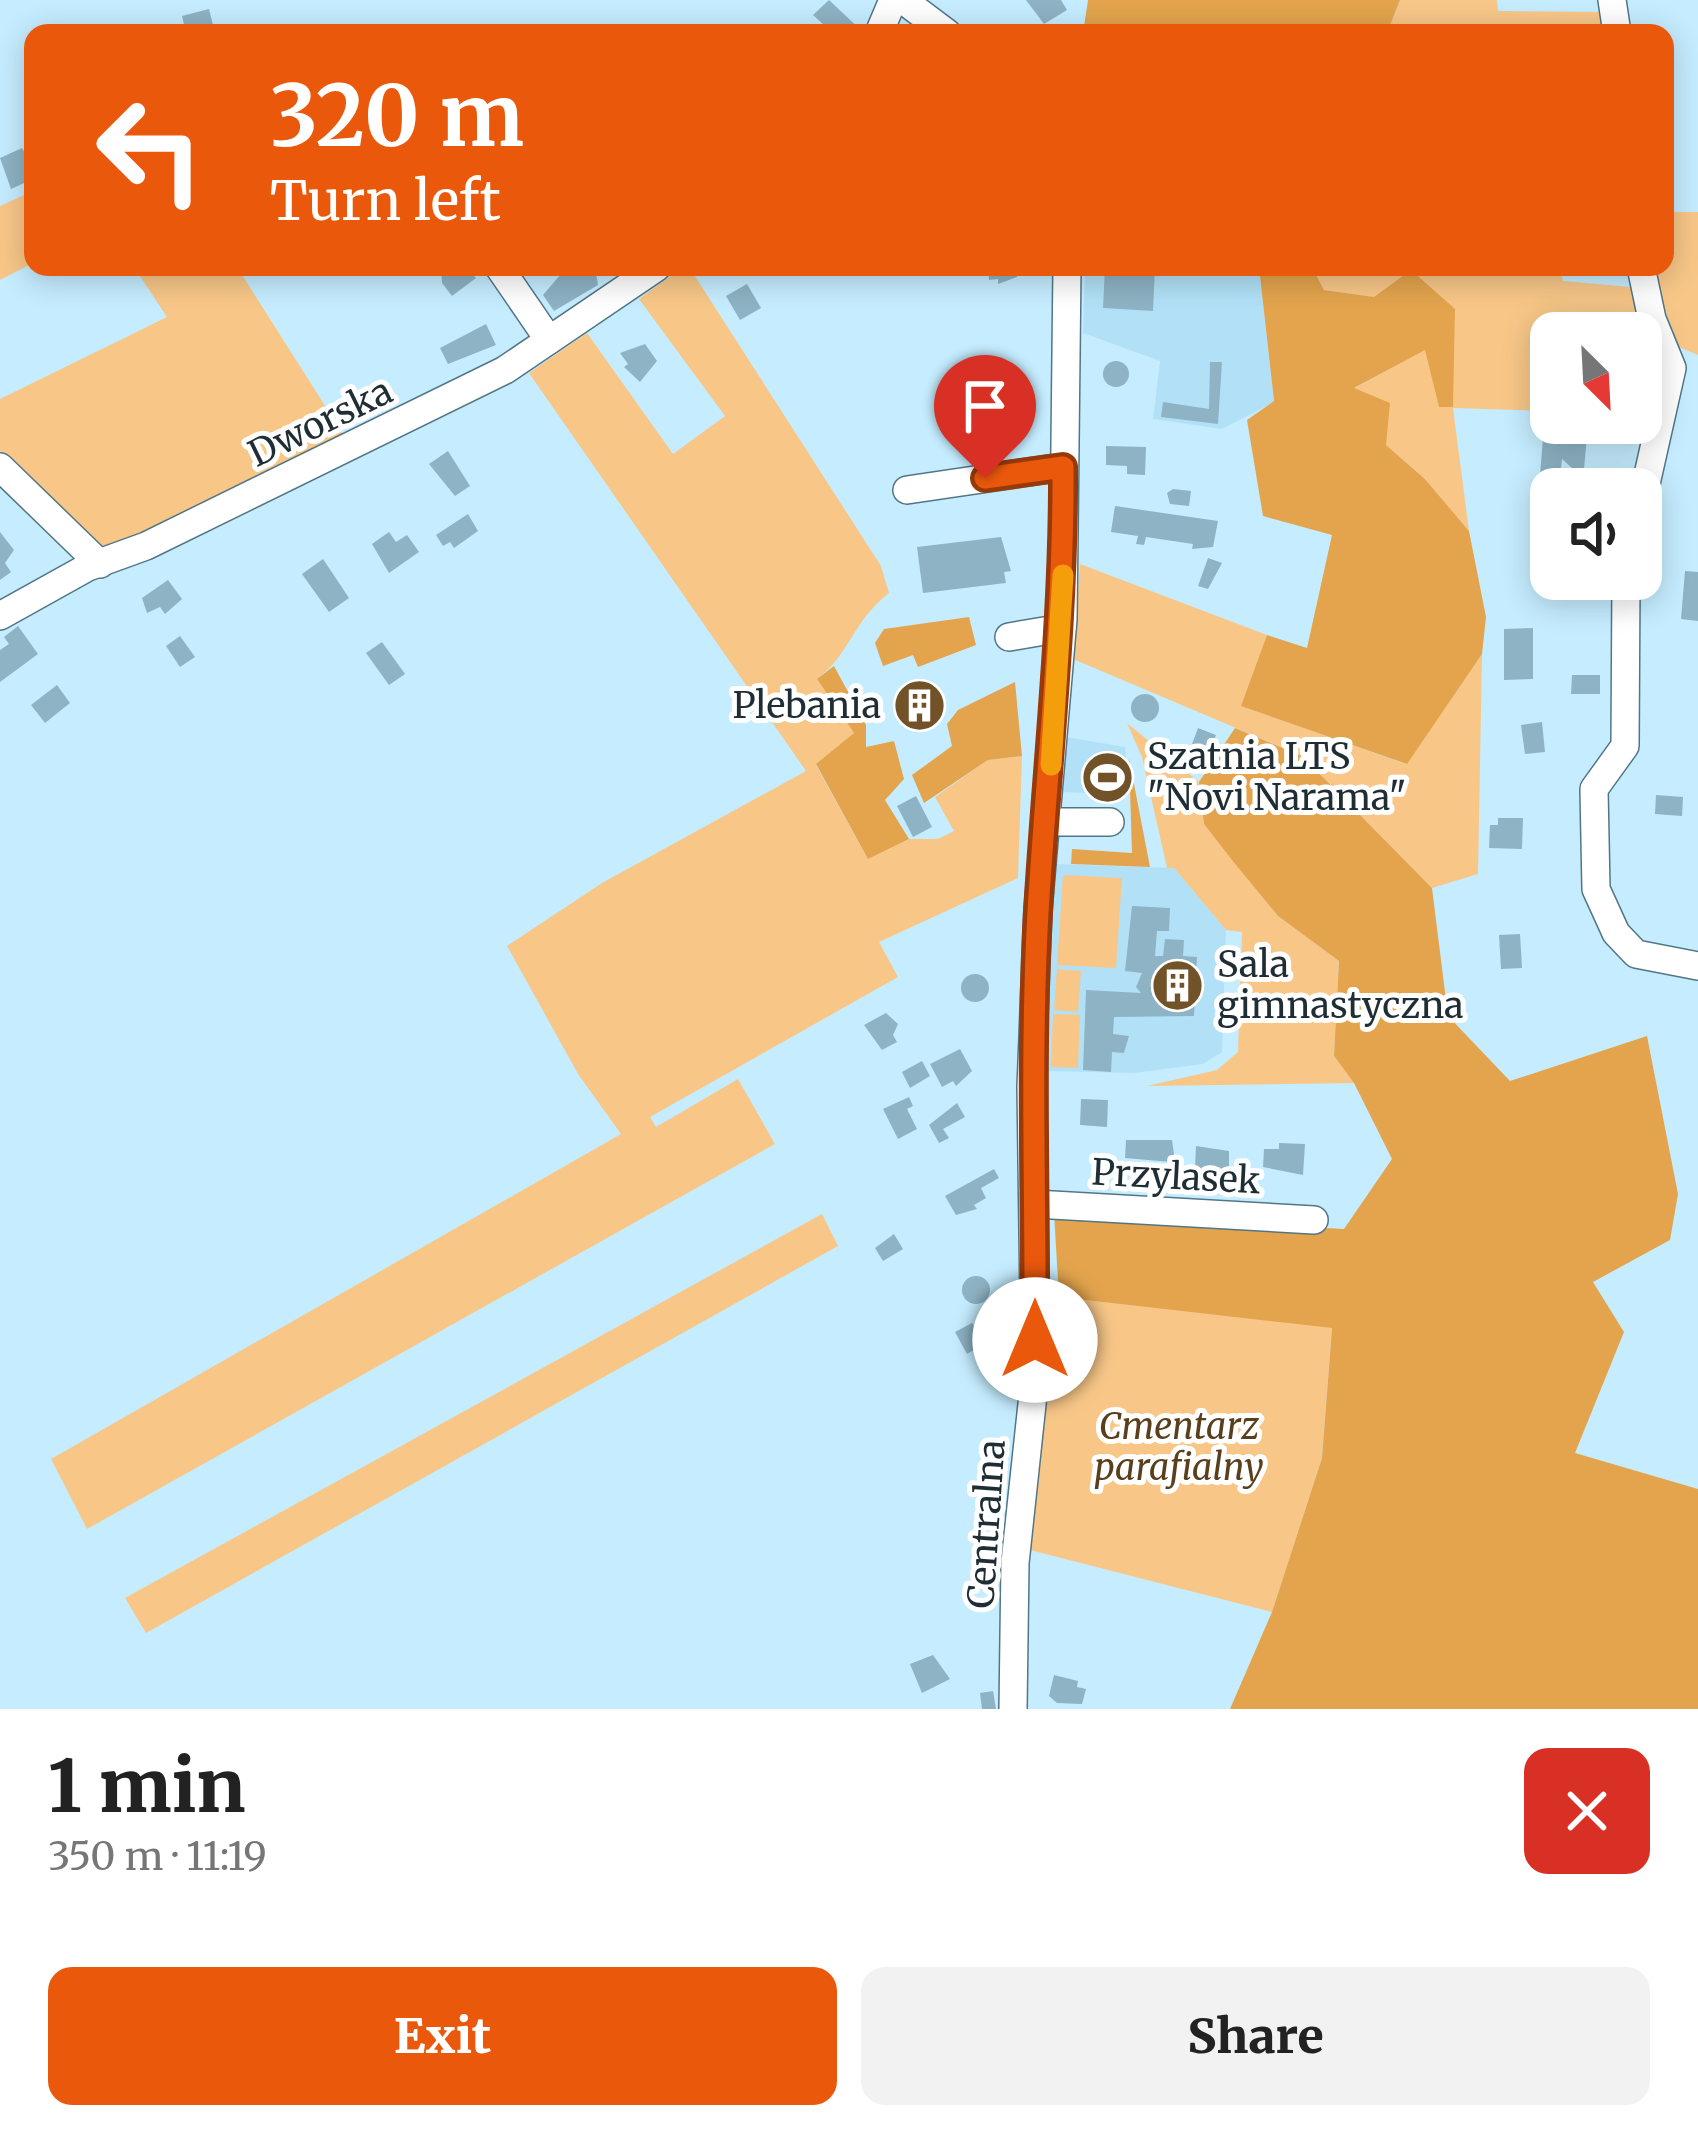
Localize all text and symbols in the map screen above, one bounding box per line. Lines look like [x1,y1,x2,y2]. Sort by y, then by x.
text: 320 m [270,63,524,169]
icon: left [72,72,228,228]
text: Turn left [270,167,501,235]
north arrow [1530,312,1662,444]
map controls [1530,312,1662,600]
pin [934,355,1036,478]
street label: Dworska [241,368,399,476]
icon: arrive [952,373,1018,439]
button: sound [1530,468,1662,600]
building icon: Plebania [892,677,948,733]
place label: Plebania [733,683,881,728]
place label: Szatnia LTS "Novi Narama" [1147,734,1407,820]
sports icon: Szatnia LTS "Novi Narama" [1080,749,1136,805]
place label: Sala gimnastyczna [1217,942,1464,1028]
building icon: Sala gimnastyczna [1150,957,1206,1013]
street label: Przylasek [1090,1150,1262,1203]
position arrow [972,1277,1098,1403]
park label: Cmentarz parafialny [1094,1404,1264,1490]
street label: Centralna [958,1438,1015,1610]
text: 1 min [48,1741,245,1832]
button: close [1524,1748,1650,1874]
text: 350 m · 11:19 [48,1832,267,1881]
button: Exit [48,1967,837,2105]
button: Share [861,1967,1650,2105]

